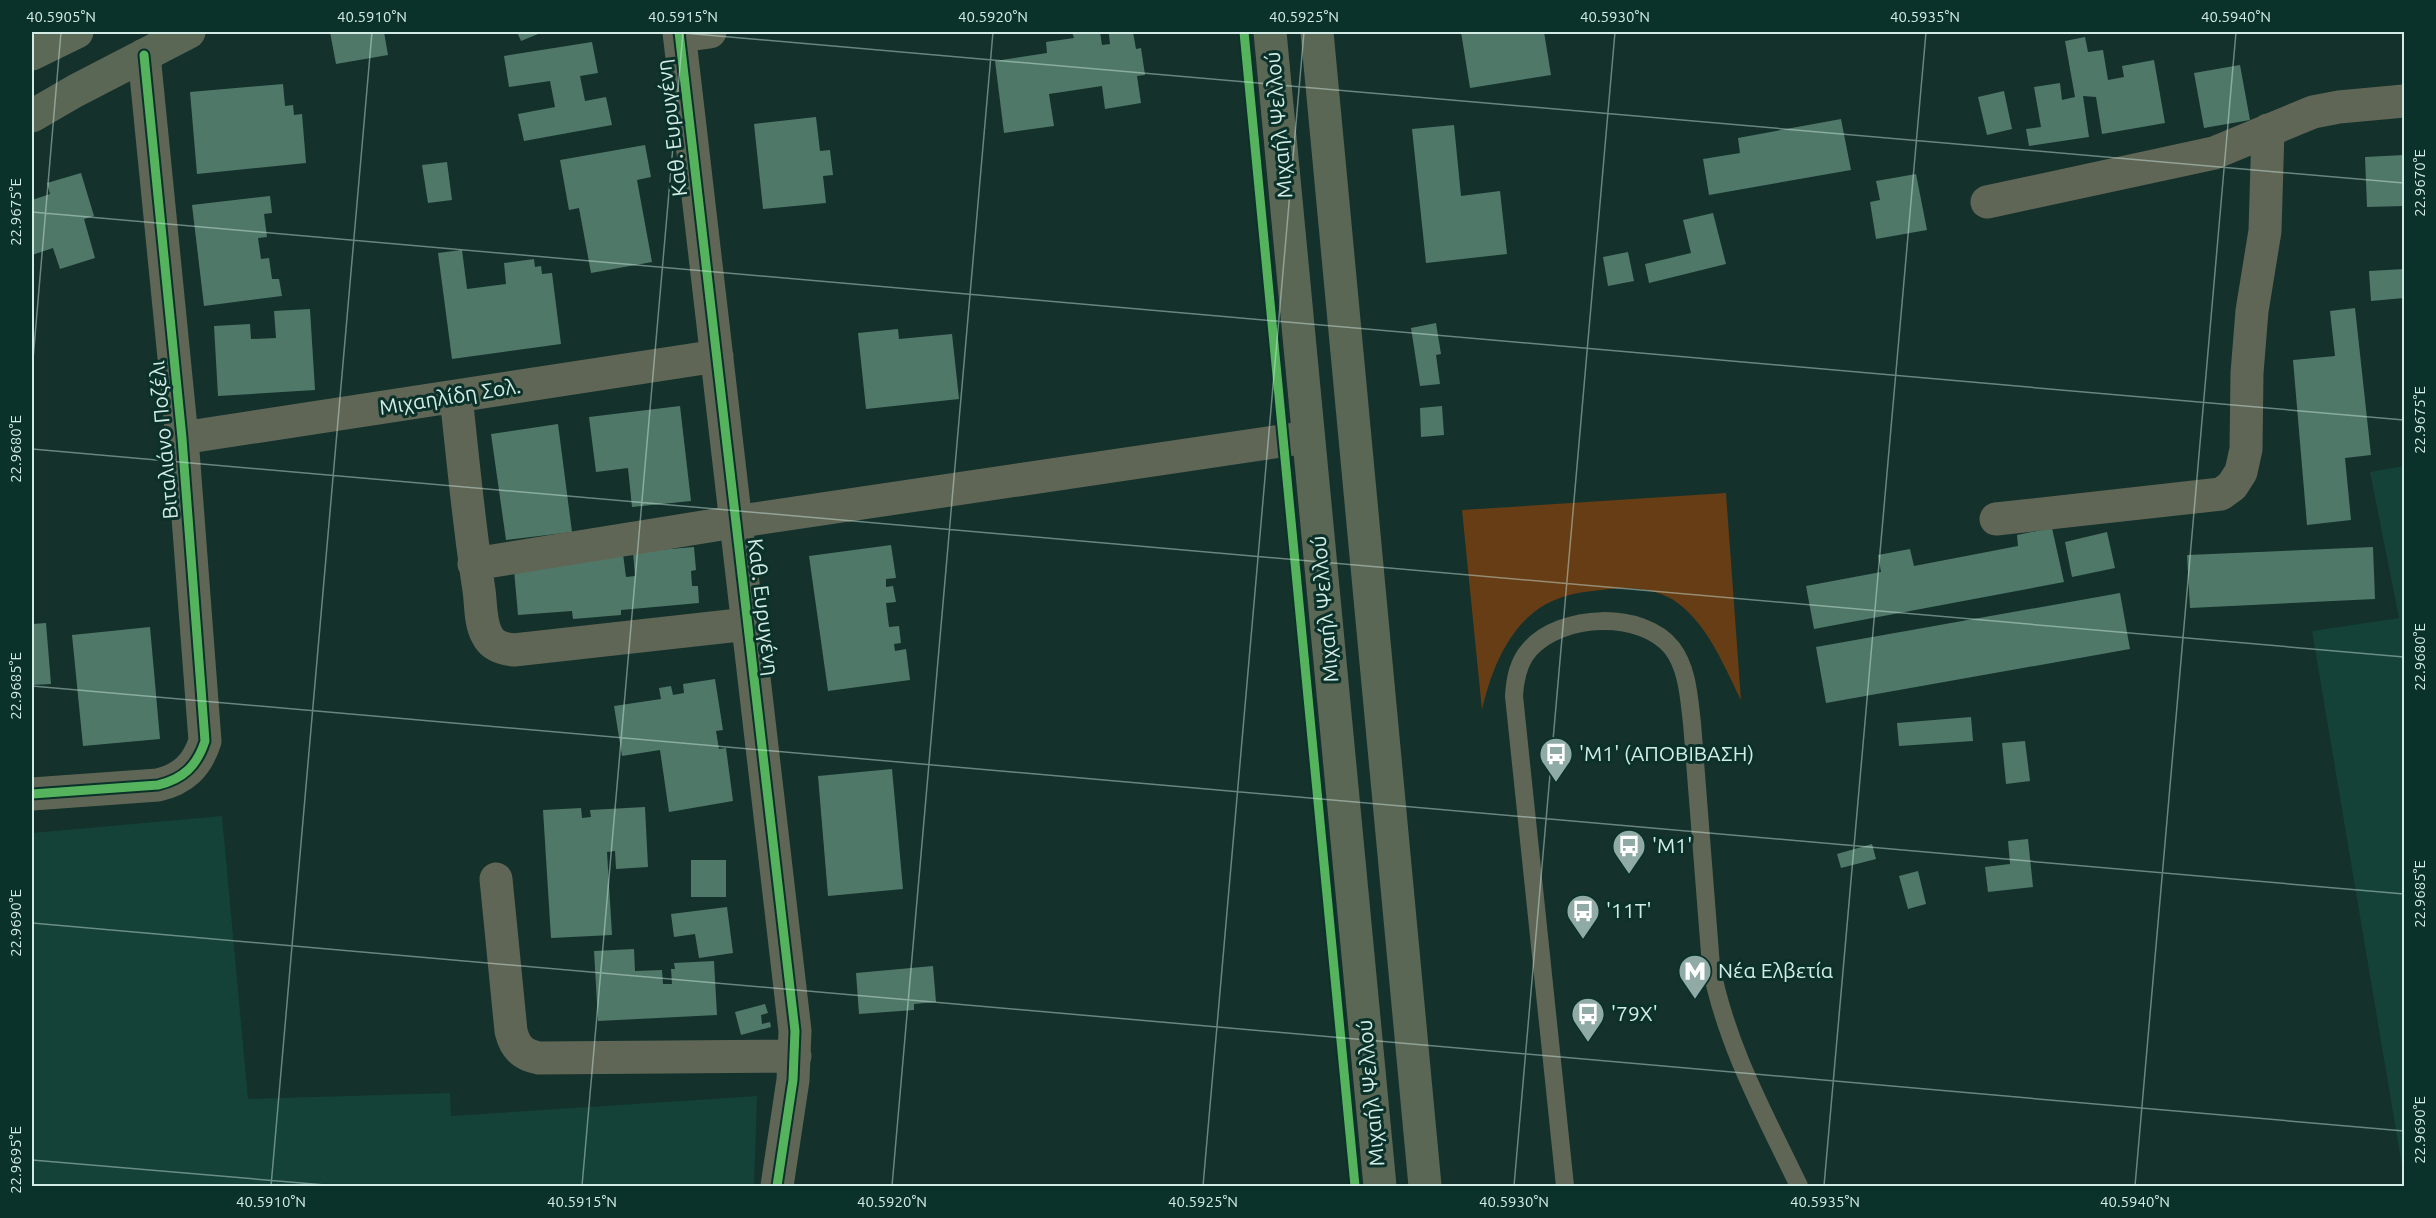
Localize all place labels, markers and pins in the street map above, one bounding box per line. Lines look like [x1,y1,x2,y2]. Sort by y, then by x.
bus stop icon: 'Μ1' (ΑΠΟΒΙΒΑΣΗ) [1538,736,1574,783]
place label: 'Μ1' (ΑΠΟΒΙΒΑΣΗ) [1579,741,1754,765]
bus stop icon: 'Μ1' [1611,828,1647,875]
place label: 'Μ1' [1652,833,1692,857]
bus stop icon: '11Τ' [1565,893,1601,940]
place label: '11Τ' [1606,898,1652,922]
metro station icon: Νέα Ελβετία [1677,953,1713,1000]
place label: Νέα Ελβετία [1718,958,1834,982]
bus stop icon: '79Χ' [1570,996,1606,1043]
place label: '79Χ' [1611,1001,1658,1025]

